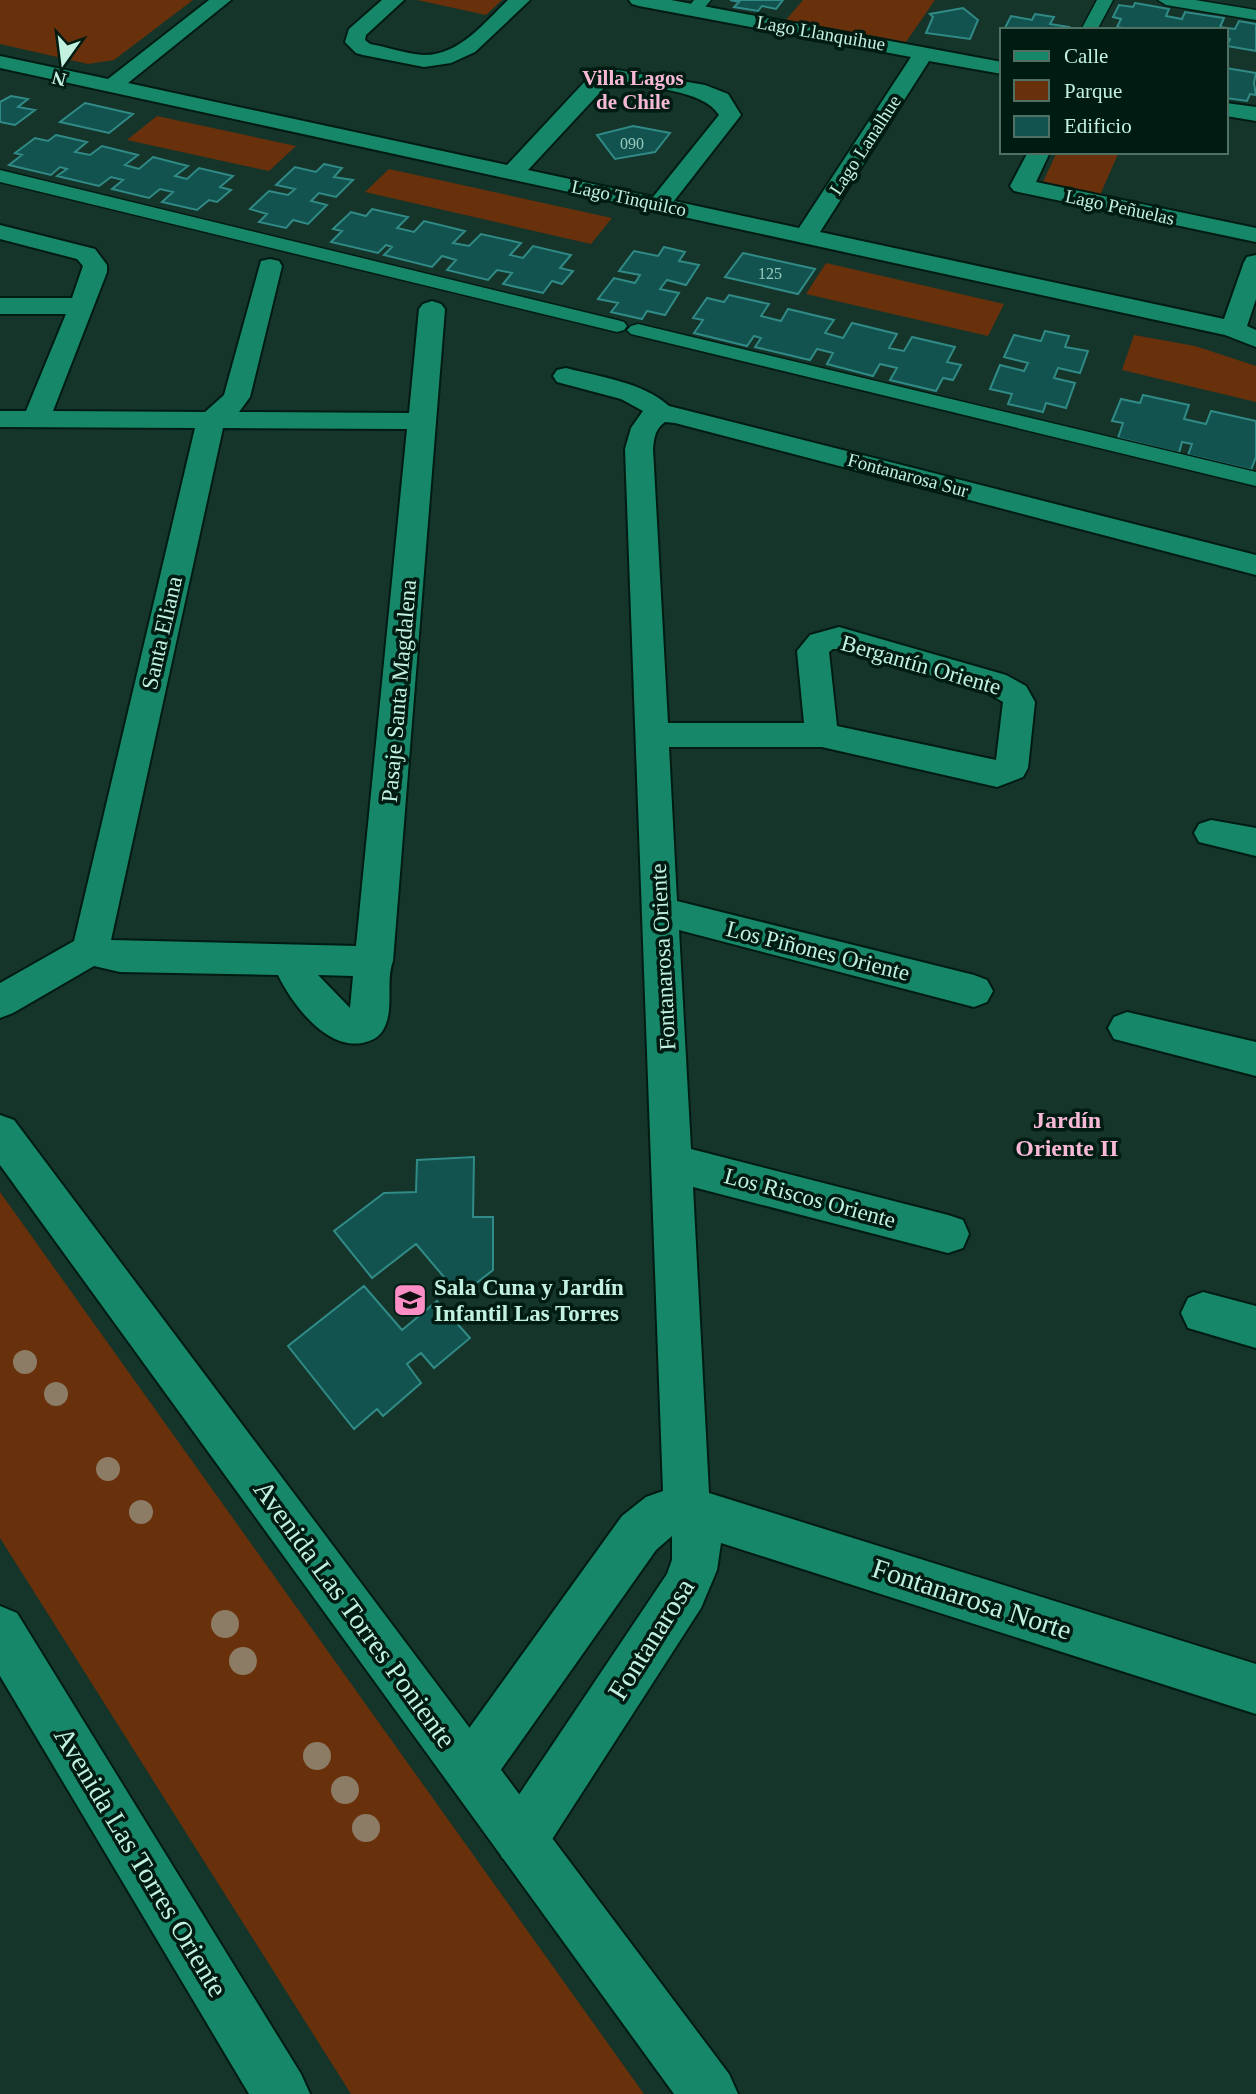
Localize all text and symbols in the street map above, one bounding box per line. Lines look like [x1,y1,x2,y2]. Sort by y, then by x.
street label: Lago Llanquihue [755,11,887,55]
north arrow [28,28,98,98]
legend [1000,28,1228,154]
text: Calle [1064,44,1108,68]
district label: Villa Lagos de Chile [582,66,684,114]
text: N [50,67,68,91]
text: Parque [1064,79,1122,103]
street label: Lago Lanalhue [825,91,905,199]
text: Edificio [1064,114,1132,138]
house number: 090 [620,135,644,152]
street label: Lago Tinquilco [570,176,688,220]
street label: Lago Peñuelas [1063,185,1177,229]
house number: 125 [758,265,782,282]
street label: Fontanarosa Sur [845,449,971,501]
street label: Santa Eliana [137,574,187,692]
street label: Pasaje Santa Magdalena [377,579,421,803]
street label: Bergantín Oriente [838,630,1004,700]
street label: Fontanarosa Oriente [646,863,680,1051]
street label: Los Piñones Oriente [724,916,912,986]
district label: Jardín Oriente II [1015,1107,1119,1161]
street label: Los Riscos Oriente [722,1163,898,1233]
place label: Sala Cuna y Jardín Infantil Las Torres [434,1275,624,1326]
school or university icon: Sala Cuna y Jardín Infantil Las Torres [391,1281,429,1319]
street label: Avenida Las Torres Poniente [248,1474,462,1754]
street label: Fontanarosa Norte [868,1552,1076,1646]
street label: Fontanarosa [602,1572,701,1705]
street label: Avenida Las Torres Oriente [48,1722,234,2002]

